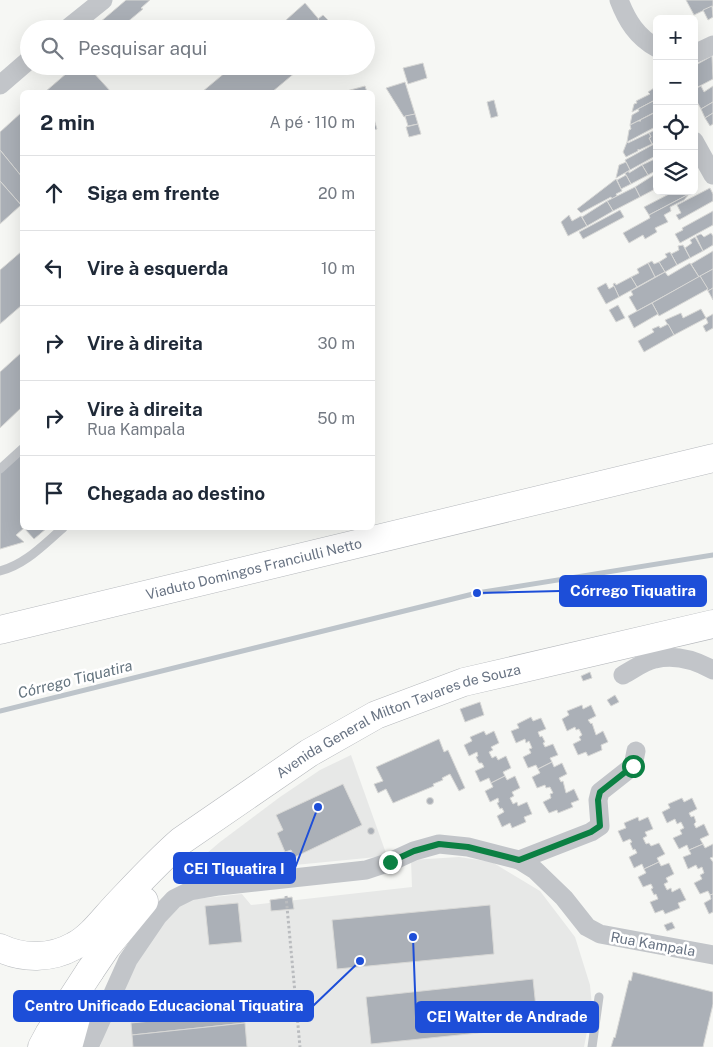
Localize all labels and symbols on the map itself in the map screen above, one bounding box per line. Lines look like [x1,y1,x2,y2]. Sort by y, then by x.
street label: Viaduto Domingos Franciulli Netto [144,535,363,603]
callout: Córrego Tiquatira [560,576,706,606]
text: Córrego Tiquatira [570,582,696,599]
water label: Córrego Tiquatira [16,657,134,701]
street label: Avenida General Milton Tavares de Souza [273,661,522,781]
route start [622,755,645,778]
route end [379,851,402,874]
callout: CEI TIquatira I [174,853,295,883]
text: CEI TIquatira I [183,860,285,877]
street label: Rua Kampala [609,929,697,959]
callout: Centro Unificado Educacional Tiquatira [14,991,313,1021]
text: Centro Unificado Educacional Tiquatira [25,997,303,1014]
callout: CEI Walter de Andrade [416,1002,598,1032]
text: CEI Walter de Andrade [426,1008,588,1025]

